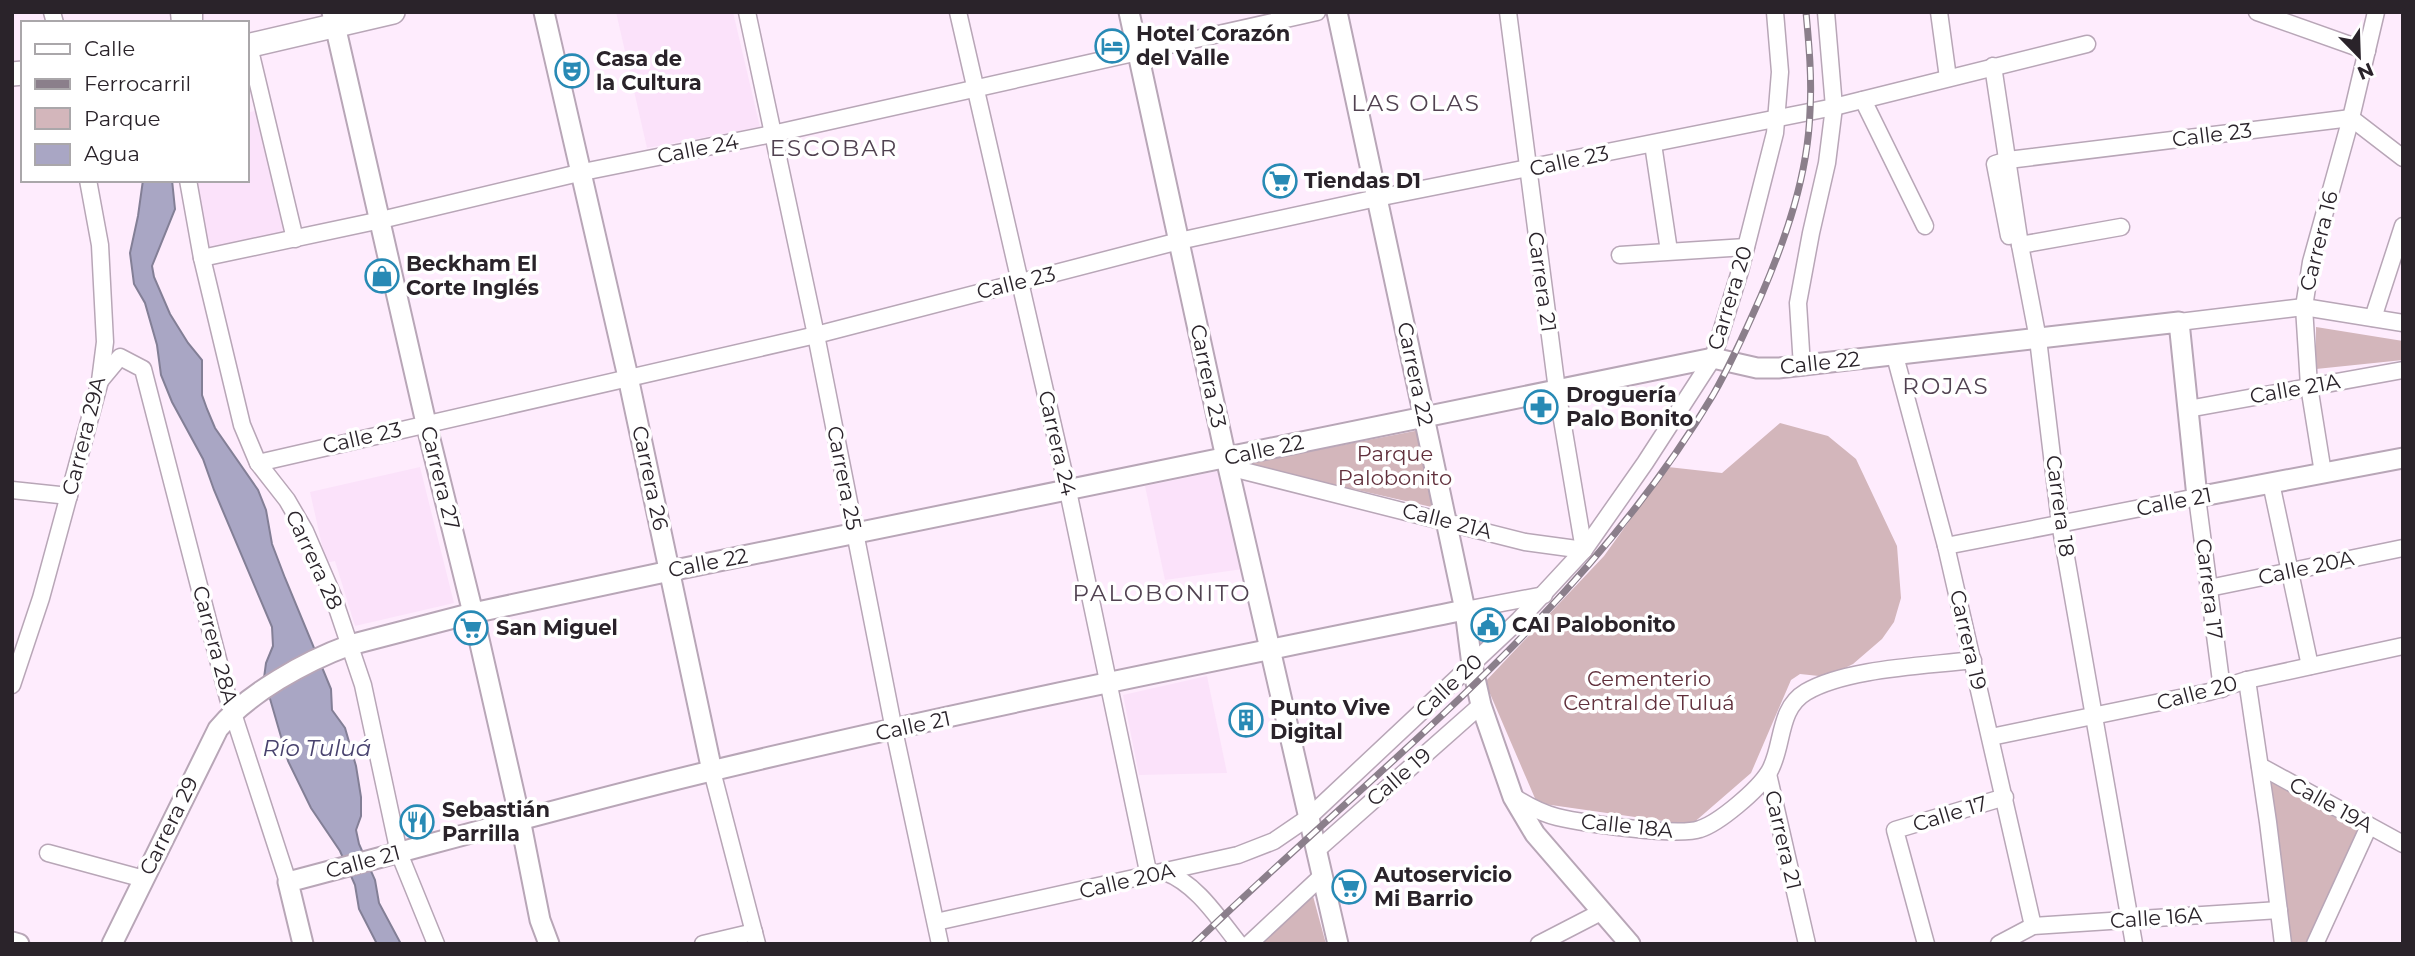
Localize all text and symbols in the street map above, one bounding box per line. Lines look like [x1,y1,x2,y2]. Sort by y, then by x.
legend [21,21,248,182]
place label: Hotel Corazón del Valle [1136,21,1290,70]
north arrow [2324,21,2394,91]
hotel icon: Hotel Corazón del Valle [1093,27,1131,65]
text: Calle [84,36,135,61]
place label: Casa de la Cultura [596,46,702,95]
theatre icon: Casa de la Cultura [553,52,591,90]
text: N [2354,58,2377,85]
text: Ferrocarril [84,71,191,96]
district label: LAS OLAS [1351,89,1481,117]
text: Parque [84,106,160,131]
street label: Calle 23 [2171,117,2253,152]
street label: Calle 24 [655,128,741,169]
district label: ESCOBAR [770,134,898,162]
street label: Calle 23 [1527,140,1611,181]
text: Agua [84,141,140,166]
supermarket icon: Tiendas D1 [1261,162,1299,200]
place label: Tiendas D1 [1304,168,1421,193]
street label: Carrera 16 [2294,188,2343,293]
street label: Carrera 21 [1523,230,1562,334]
street label: Carrera 20 [1702,243,1757,353]
place label: Beckham El Corte Inglés [406,251,539,300]
shop icon: Beckham El Corte Inglés [363,257,401,295]
street label: Calle 23 [974,261,1058,304]
street label: Carrera 22 [1392,320,1439,428]
street label: Carrera 23 [1185,322,1232,430]
street label: Calle 22 [1779,346,1861,379]
street label: Calle 21A [2248,368,2343,409]
district label: ROJAS [1902,372,1990,400]
street label: Carrera 29A [57,373,111,498]
place label: Droguería Palo Bonito [1566,382,1693,431]
street label: Carrera 24 [1033,388,1082,498]
pharmacy icon: Droguería Palo Bonito [1522,388,1560,426]
street label: Calle 23 [320,416,404,459]
street label: Carrera 27 [416,423,465,532]
street label: Carrera 26 [627,423,674,533]
street label: Carrera 25 [822,424,867,532]
street label: Calle 22 [1222,429,1306,470]
park label: Parque Palobonito [1338,441,1452,490]
street label: Carrera 18 [2041,453,2080,558]
street label: Calle 21 [2134,482,2214,521]
street label: Calle 21A [1400,497,1495,544]
street label: Carrera 28 [281,506,348,614]
street label: Carrera 17 [2191,537,2228,641]
street label: Calle 22 [666,543,750,582]
street label: Calle 20A [2256,545,2357,590]
district label: PALOBONITO [1072,579,1252,607]
street label: Carrera 28A [188,583,244,708]
street label: Carrera 19 [1945,587,1992,692]
public building icon: CAI Palobonito [1469,606,1507,644]
supermarket icon: San Miguel [452,609,490,647]
place label: CAI Palobonito [1512,612,1676,637]
place label: San Miguel [496,615,618,640]
street label: Calle 20 [1410,648,1487,723]
park label: Cementerio Central de Tuluá [1563,666,1735,715]
street label: Calle 20 [2154,670,2240,715]
place label: Punto Vive Digital [1270,695,1390,744]
building icon: Punto Vive Digital [1227,701,1265,739]
street label: Calle 21 [873,705,953,746]
water label: Río Tuluá [263,734,371,762]
street label: Calle 19 [1361,742,1436,811]
street label: Calle 19A [2285,771,2378,838]
street label: Carrera 29 [134,772,203,879]
street label: Carrera 21 [1760,788,1807,892]
street label: Calle 17 [1910,790,1990,837]
place label: Sebastián Parrilla [442,797,550,846]
restaurant icon: Sebastián Parrilla [398,803,436,841]
street label: Calle 18A [1580,808,1675,843]
street label: Calle 21 [323,840,403,883]
street label: Calle 20A [1077,857,1178,904]
place label: Autoservicio Mi Barrio [1373,862,1512,911]
supermarket icon: Autoservicio Mi Barrio [1330,868,1368,906]
street label: Calle 16A [2109,902,2204,933]

